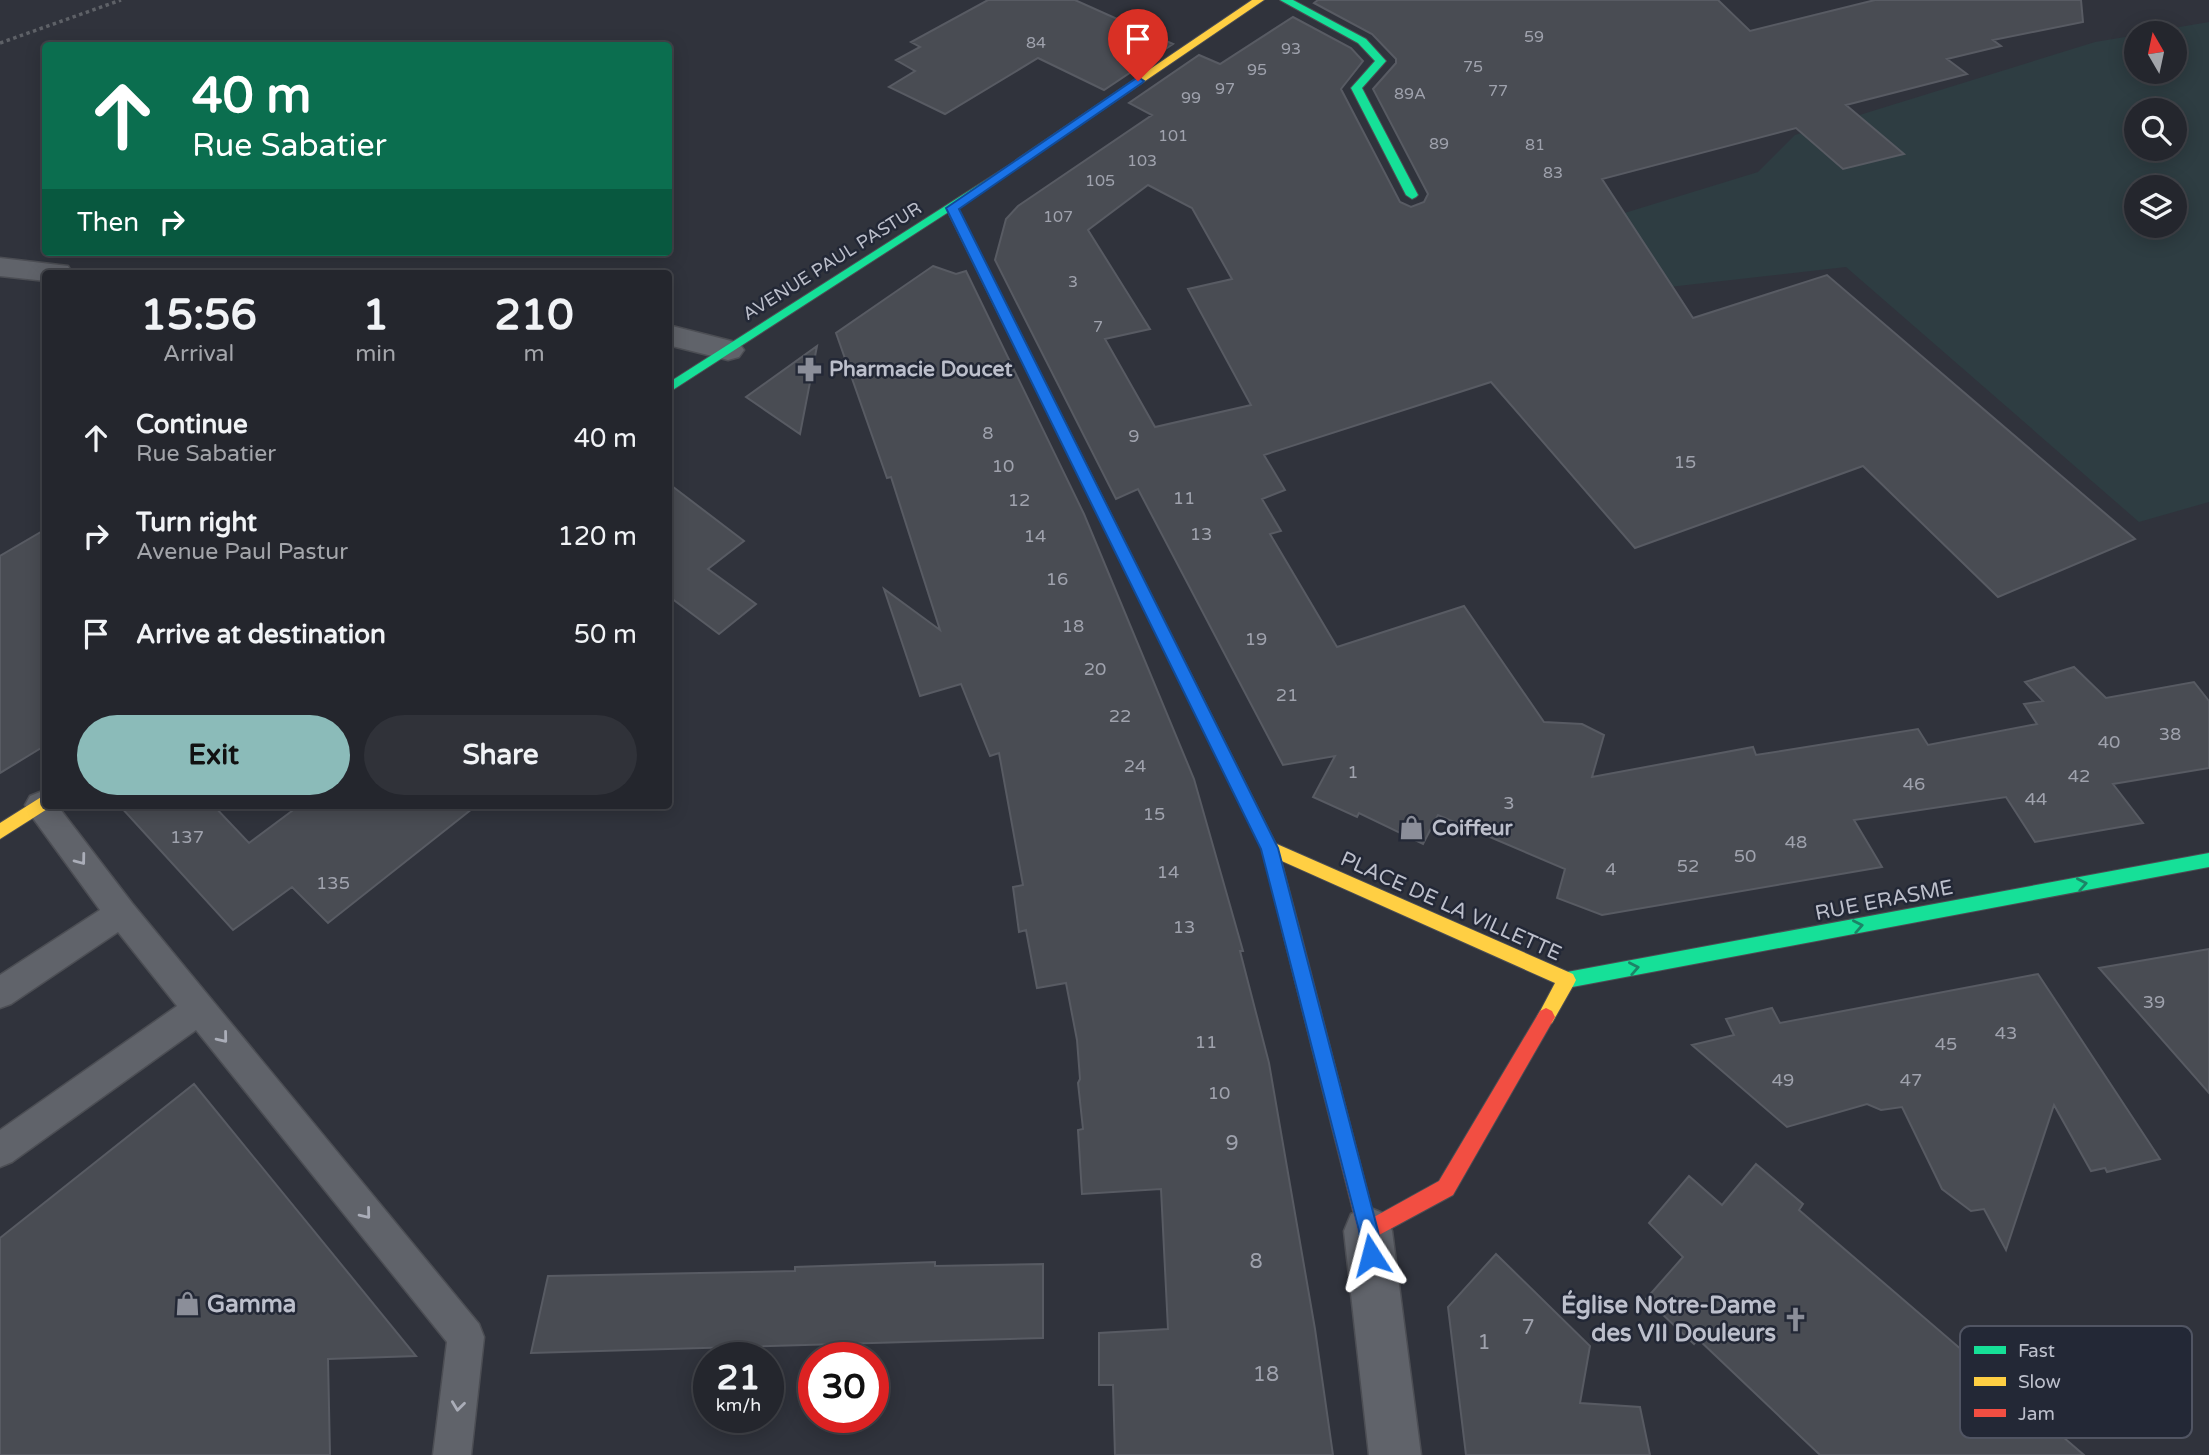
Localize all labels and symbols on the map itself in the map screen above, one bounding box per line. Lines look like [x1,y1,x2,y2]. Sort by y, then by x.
pin [1108,9,1168,81]
north arrow [2124,21,2188,84]
house number: 59 [1524,27,1544,47]
house number: 84 [1026,33,1046,53]
house number: 93 [1281,39,1301,59]
house number: 75 [1463,57,1483,77]
house number: 95 [1247,60,1267,80]
house number: 97 [1215,79,1235,99]
house number: 77 [1488,81,1508,101]
house number: 89A [1394,84,1426,104]
house number: 99 [1181,88,1201,108]
house number: 101 [1158,126,1188,146]
house number: 89 [1429,134,1449,154]
house number: 81 [1525,135,1545,155]
house number: 103 [1127,151,1157,171]
house number: 83 [1543,163,1563,183]
house number: 105 [1085,171,1115,191]
street label: AVENUE PAUL PASTUR [739,197,925,325]
house number: 107 [1043,207,1073,227]
house number: 3 [1068,272,1078,292]
house number: 7 [1093,317,1103,337]
pharmacy icon: Pharmacie Doucet [795,355,823,383]
place label: Pharmacie Doucet [829,357,1012,382]
house number: 8 [982,422,994,444]
house number: 9 [1128,425,1140,447]
house number: 15 [1674,451,1696,473]
house number: 10 [992,455,1014,477]
house number: 11 [1173,487,1195,509]
house number: 12 [1008,489,1030,511]
house number: 13 [1190,523,1212,545]
house number: 14 [1024,525,1046,547]
house number: 16 [1046,568,1068,590]
house number: 18 [1062,615,1084,637]
house number: 19 [1245,628,1267,650]
house number: 20 [1084,658,1106,680]
house number: 21 [1276,684,1298,706]
house number: 22 [1109,705,1131,727]
house number: 38 [2159,723,2181,745]
house number: 40 [2098,731,2120,753]
house number: 24 [1124,755,1146,777]
house number: 1 [1347,761,1359,783]
house number: 42 [2068,765,2090,787]
house number: 46 [1903,773,1925,795]
house number: 44 [2025,788,2047,810]
house number: 3 [1503,792,1515,814]
house number: 15 [1143,803,1165,825]
shop icon: Coiffeur [1398,814,1426,842]
place label: Coiffeur [1432,816,1514,841]
house number: 137 [170,826,204,848]
house number: 48 [1785,831,1807,853]
house number: 50 [1734,845,1756,867]
street label: PLACE DE LA VILLETTE [1336,846,1565,967]
one-way arrow [73,852,86,864]
house number: 52 [1677,855,1699,877]
house number: 4 [1605,858,1617,880]
house number: 14 [1157,861,1179,883]
house number: 135 [316,872,350,894]
street label: RUE ERASME [1813,875,1955,926]
one-way arrow [2075,878,2087,893]
house number: 13 [1173,916,1195,938]
one-way arrow [1852,919,1864,934]
one-way arrow [1628,961,1640,976]
house number: 39 [2143,991,2165,1013]
house number: 43 [1995,1022,2017,1044]
one-way arrow [214,1030,227,1042]
house number: 11 [1195,1031,1217,1053]
house number: 45 [1935,1033,1957,1055]
house number: 49 [1772,1069,1794,1091]
house number: 47 [1900,1069,1922,1091]
house number: 10 [1208,1082,1230,1104]
house number: 9 [1225,1131,1239,1156]
one-way arrow [358,1207,371,1219]
position arrow [1334,1218,1408,1292]
house number: 8 [1249,1249,1263,1274]
shop icon: Gamma [173,1290,201,1318]
place label: Gamma [207,1290,296,1319]
place label: Église Notre-Dame des VII Douleurs [1561,1290,1776,1348]
church icon: Église Notre-Dame des VII Douleurs [1782,1305,1810,1333]
house number: 7 [1521,1315,1535,1340]
legend [1960,1326,2192,1438]
house number: 1 [1477,1330,1491,1355]
text: Fast [2018,1340,2055,1362]
speed limit sign: 30 [798,1342,889,1433]
house number: 18 [1253,1362,1279,1387]
text: Slow [2018,1371,2061,1393]
one-way arrow [450,1400,465,1412]
text: Jam [2018,1403,2055,1425]

